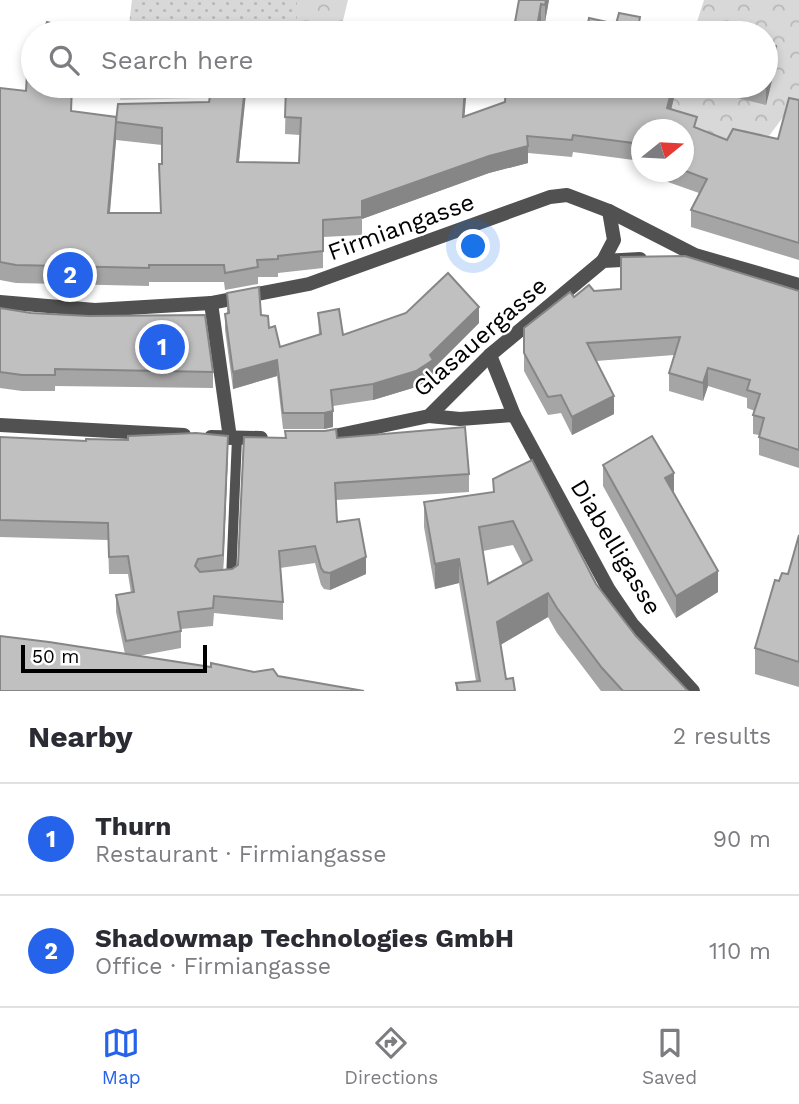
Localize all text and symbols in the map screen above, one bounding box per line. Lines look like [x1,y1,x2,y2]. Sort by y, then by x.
search box [21,21,778,98]
icon: search [45,41,83,79]
text: Search here [101,45,253,75]
north arrow [631,119,694,182]
street label: Firmiangasse [324,188,478,266]
your location [456,229,490,263]
pin: 2 [47,249,93,301]
street label: Glasauergasse [407,271,553,403]
pin: 1 [139,321,185,373]
street label: Diabelligasse [565,474,667,620]
scale bar [21,642,206,674]
text: 50 m [32,645,79,668]
text: Nearby [28,719,133,754]
text: 2 results [673,723,771,750]
text: Thurn [95,811,171,841]
text: 1 [46,826,56,853]
text: 90 m [713,826,771,853]
text: Restaurant · Firmiangasse [95,841,386,868]
text: Shadowmap Technologies GmbH [95,923,514,953]
text: 2 [44,938,58,965]
text: 110 m [709,938,771,965]
text: Office · Firmiangasse [95,953,331,980]
tab: Map [102,1024,141,1089]
tab: Directions [344,1024,438,1089]
tab: Saved [642,1024,697,1089]

